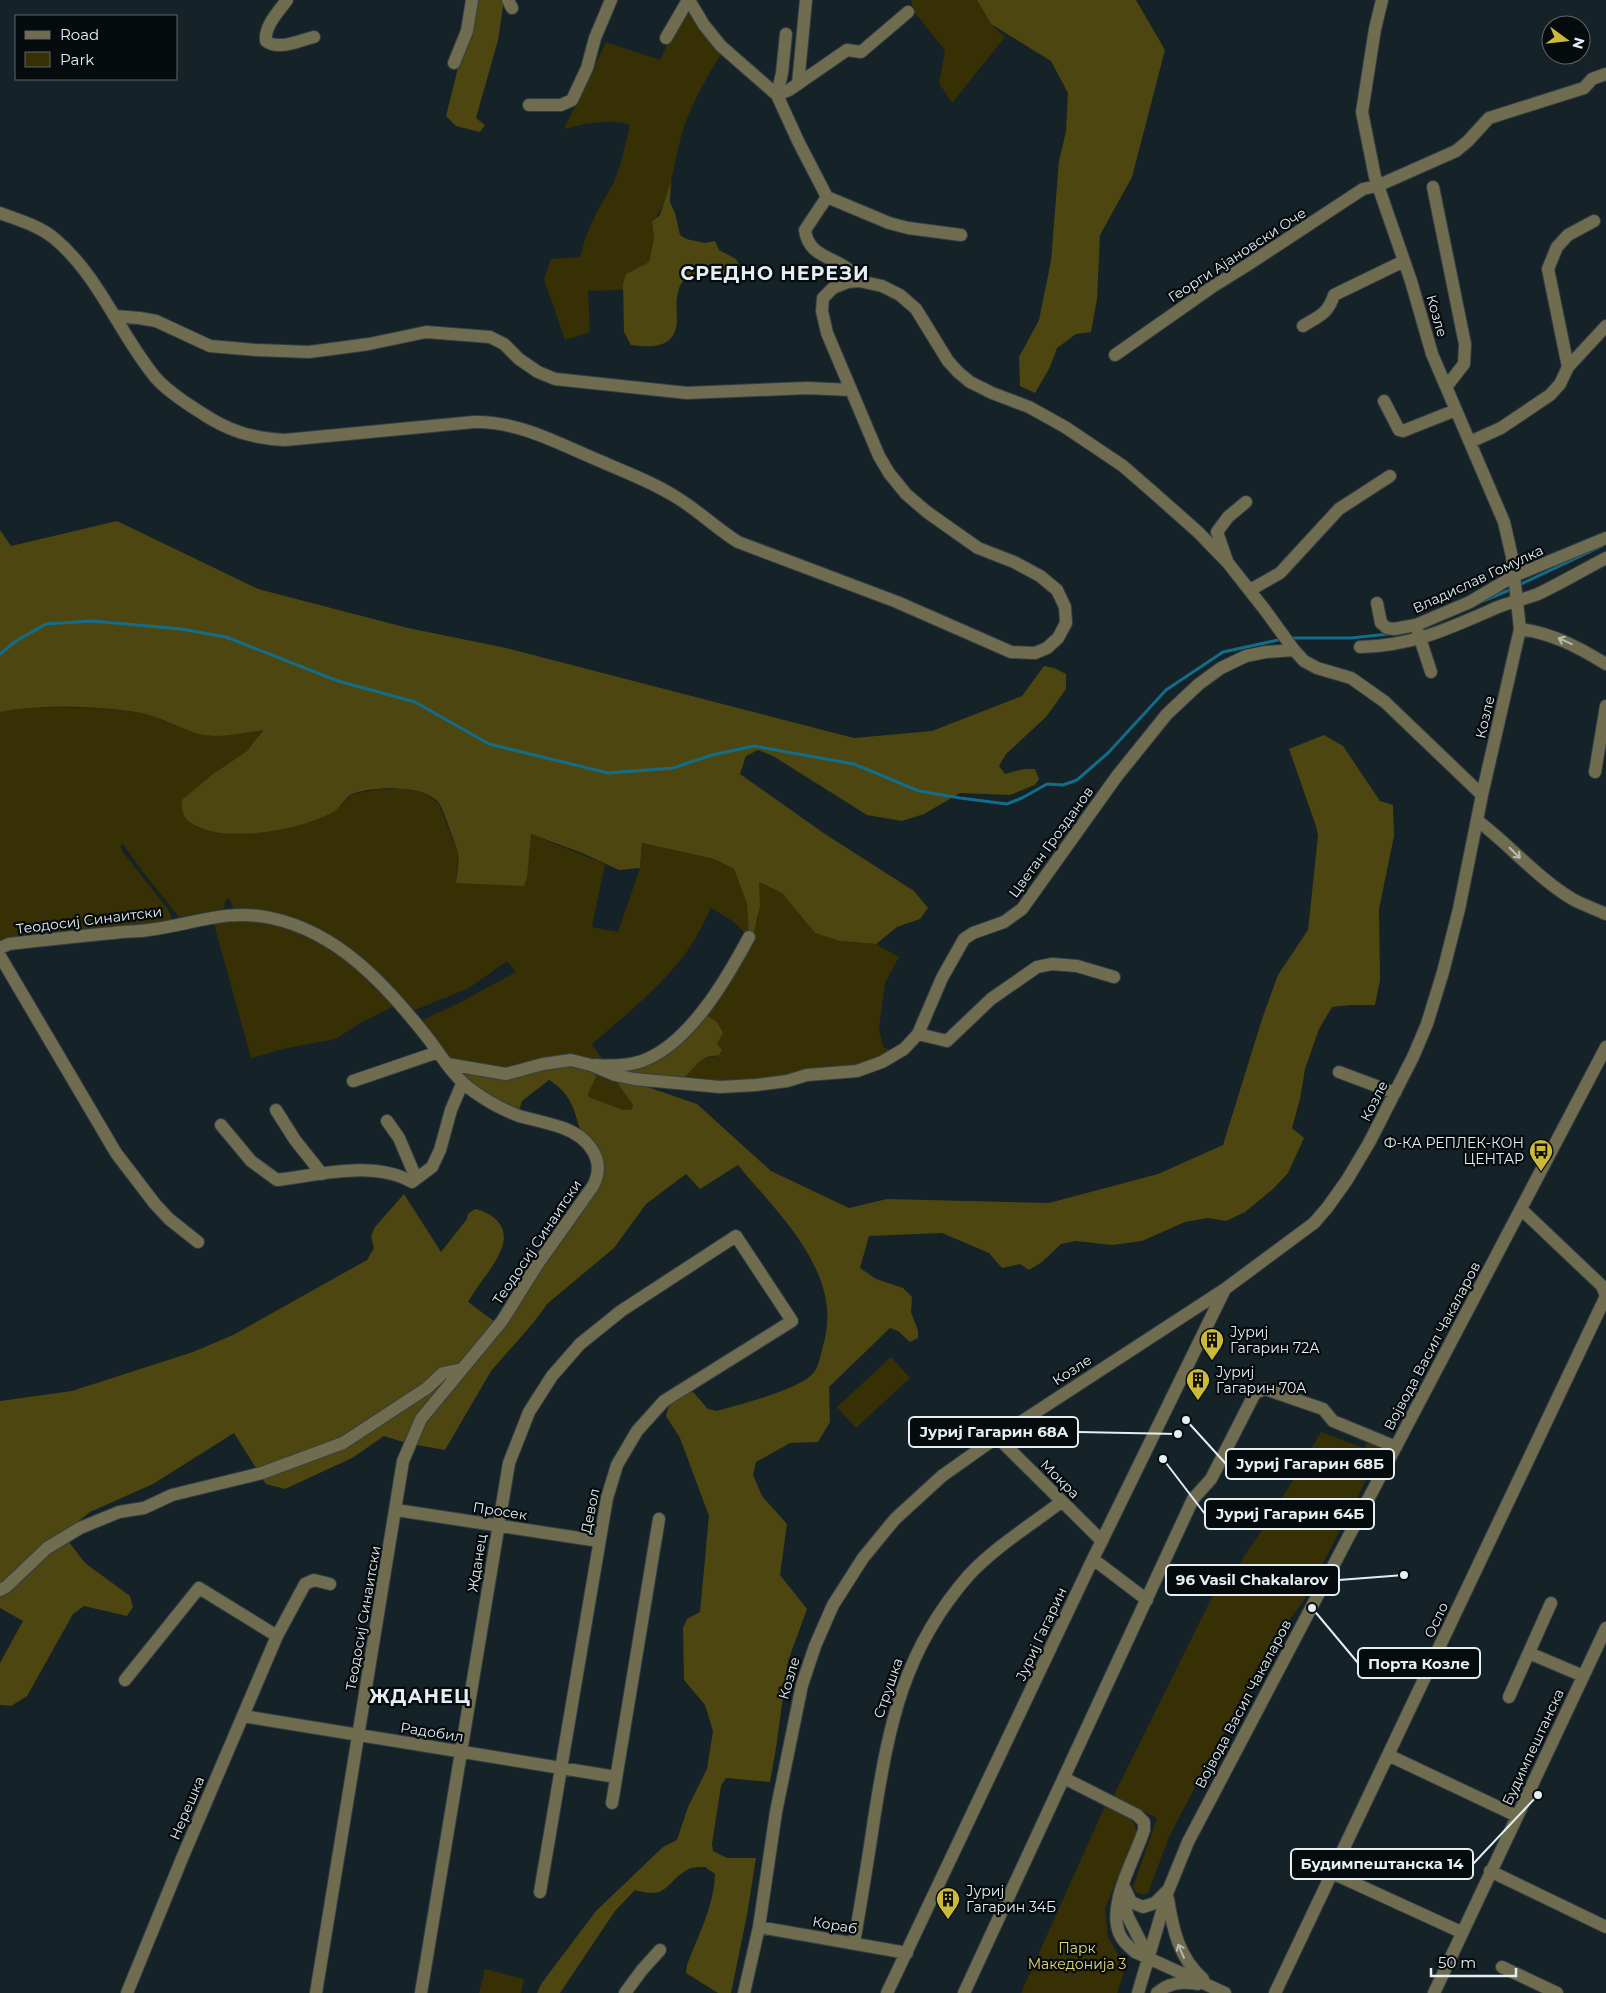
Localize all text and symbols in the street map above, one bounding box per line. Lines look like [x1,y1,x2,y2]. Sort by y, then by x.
legend [15,15,178,80]
north arrow [1541,15,1591,65]
text: Road [60,25,99,44]
text: N [1568,36,1589,51]
text: Park [60,50,94,69]
street label: Георги Ајановски Оче [1165,204,1309,306]
district label: СРЕДНО НЕРЕЗИ [680,262,870,285]
street label: Козле [1422,293,1452,339]
street label: Владислав Гомулка [1410,541,1546,617]
one-way arrow [1558,636,1573,646]
street label: Козле [1471,694,1499,740]
street label: Цветан Грозданов [1005,783,1097,901]
one-way arrow [1509,847,1521,859]
street label: Теодосиј Синаитски [15,902,163,938]
street label: Козле [1356,1078,1392,1124]
place label: Ф-КА РЕПЛЕК-КОН ЦЕНТАР [1384,1134,1524,1168]
bus stop icon: Ф-КА РЕПЛЕК-КОН ЦЕНТАР [1528,1138,1554,1172]
street label: Теодосиј Синаитски [488,1176,586,1308]
street label: Војвода Васил Чакаларов [1380,1259,1484,1433]
place label: Јуриј Гагарин 72А [1230,1323,1320,1357]
building icon: Јуриј Гагарин 72А [1199,1327,1225,1361]
street label: Козле [1049,1351,1095,1389]
place label: Јуриј Гагарин 70А [1216,1363,1307,1397]
building icon: Јуриј Гагарин 70А [1185,1367,1211,1401]
callout: Јуриј Гагарин 68А [909,1417,1078,1447]
text: Јуриј Гагарин 68А [919,1422,1069,1441]
callout: Јуриј Гагарин 68Б [1226,1449,1394,1479]
text: Јуриј Гагарин 68Б [1236,1454,1384,1473]
street label: Мокра [1037,1456,1083,1502]
street label: Девол [576,1487,604,1535]
street label: Просек [472,1498,528,1524]
callout: Јуриј Гагарин 64Б [1205,1499,1374,1529]
text: Јуриј Гагарин 64Б [1216,1504,1364,1523]
street label: Жданец [464,1532,491,1593]
street label: Теодосиј Синаитски [341,1544,385,1692]
callout: 96 Vasil Chakalarov [1166,1565,1339,1595]
text: 96 Vasil Chakalarov [1176,1570,1329,1589]
street label: Јуриј Гагарин [1011,1584,1071,1684]
street label: Осло [1420,1599,1452,1641]
street label: Војвода Васил Чакаларов [1191,1617,1295,1791]
callout: Порта Козле [1358,1648,1480,1678]
text: Порта Козле [1368,1654,1470,1673]
street label: Козле [774,1655,804,1701]
street label: Струшка [869,1655,907,1721]
district label: ЖДАНЕЦ [369,1685,471,1708]
street label: Будимпештанска [1498,1686,1568,1808]
street label: Радобил [399,1718,465,1746]
street label: Нерешка [166,1773,208,1843]
callout: Будимпештанска 14 [1291,1849,1473,1879]
text: Будимпештанска 14 [1301,1854,1464,1873]
place label: Јуриј Гагарин 34Б [966,1882,1056,1916]
building icon: Јуриј Гагарин 34Б [935,1886,961,1920]
street label: Кораб [811,1912,859,1938]
park label: Парк Македонија 3 [1028,1939,1126,1973]
one-way arrow [1176,1944,1186,1959]
scale bar [1431,1946,1516,1978]
text: 50 m [1438,1953,1476,1972]

